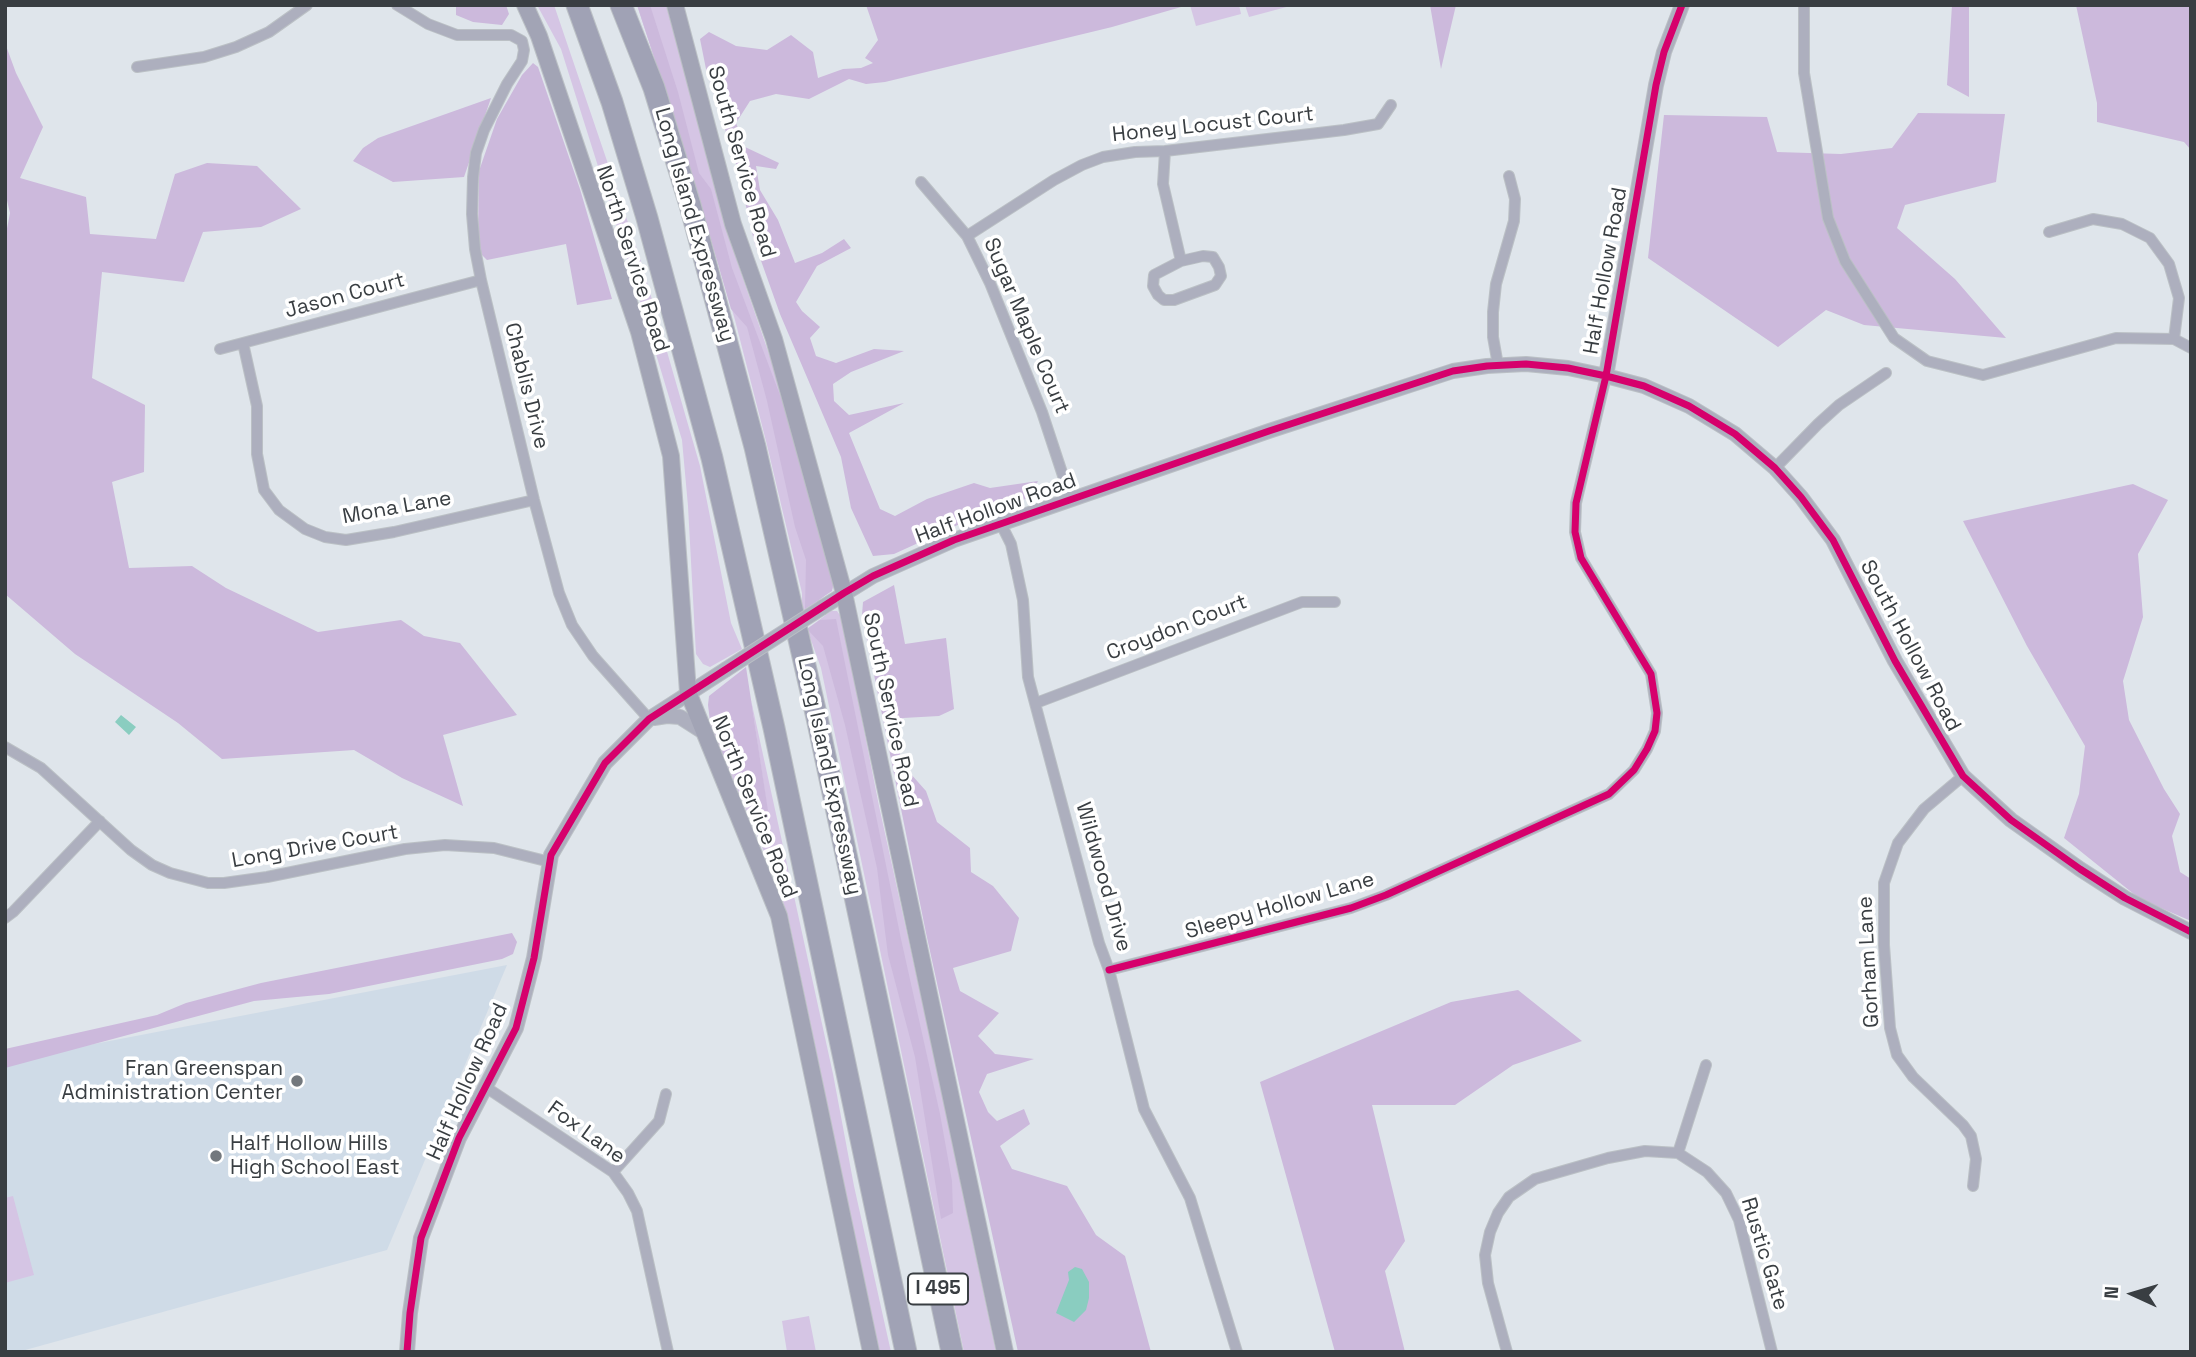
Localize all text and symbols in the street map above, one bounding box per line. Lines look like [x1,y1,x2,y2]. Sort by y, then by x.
street label: South Service Road [702,63,780,261]
street label: Honey Locust Court [1111,102,1315,148]
street label: Long Island Expressway [648,105,740,345]
street label: North Service Road [590,163,674,355]
street label: Half Hollow Road [1579,185,1633,357]
street label: Sugar Maple Court [978,234,1074,418]
street label: Jason Court [282,268,408,324]
street label: Chablis Drive [498,320,554,452]
street label: Half Hollow Road [912,468,1080,550]
street label: Mona Lane [340,486,454,530]
street label: South Hollow Road [1854,556,1966,736]
street label: Croydon Court [1103,590,1251,666]
street label: South Service Road [857,610,923,810]
street label: Long Island Expressway [791,655,867,897]
street label: North Service Road [706,712,802,902]
street label: Wildwood Drive [1070,800,1136,954]
street label: Long Drive Court [230,820,400,874]
street label: Sleepy Hollow Lane [1183,867,1377,945]
street label: Gorham Lane [1853,895,1885,1029]
street label: Half Hollow Road [422,1000,514,1164]
place label: Fran Greenspan Administration Center [61,1056,283,1106]
marker: Fran Greenspan Administration Center [289,1073,305,1089]
street label: Fox Lane [542,1096,630,1170]
place label: Half Hollow Hills High School East [230,1131,400,1181]
marker: Half Hollow Hills High School East [208,1148,224,1164]
street label: Rustic Gate [1735,1195,1793,1313]
north arrow [2098,1259,2168,1329]
road number: I 495 [908,1274,968,1304]
text: N [2099,1285,2124,1300]

